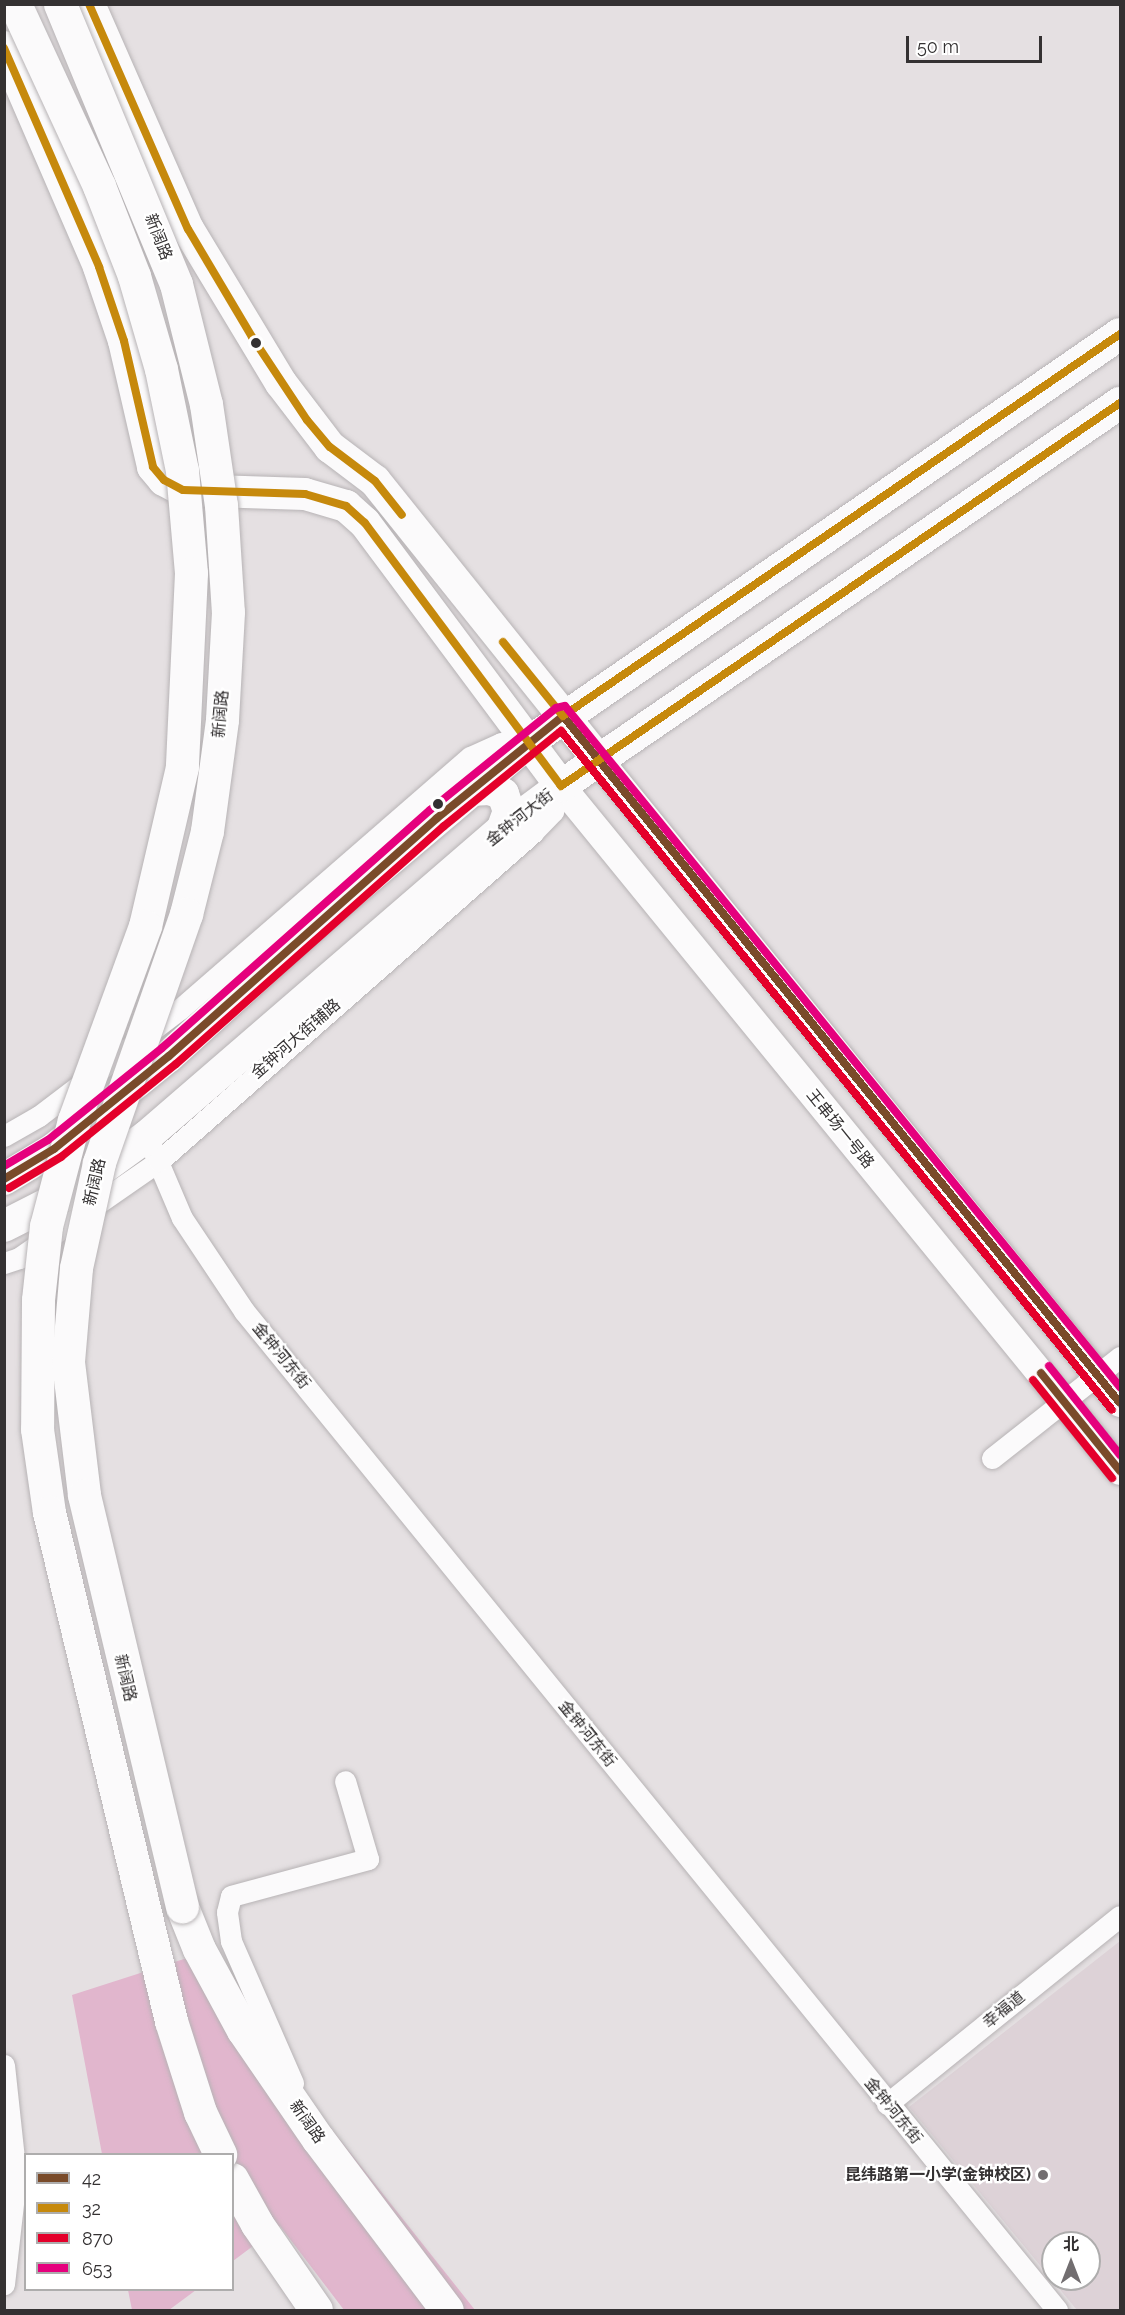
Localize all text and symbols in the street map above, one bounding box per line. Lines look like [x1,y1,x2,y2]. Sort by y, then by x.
scale bar [909,24,1046,62]
text: 50 m [917,36,959,57]
street label: 新阔路 [140,211,176,263]
unlabelled marker [250,337,262,349]
street label: 新阔路 [209,689,233,739]
street label: 金钟河大街 [483,786,557,850]
unlabelled marker [432,798,444,810]
street label: 金钟河大街辅路 [247,995,345,1083]
street label: 王串场一号路 [802,1086,878,1172]
street label: 新阔路 [80,1156,110,1208]
street label: 金钟河东街 [248,1319,314,1393]
street label: 新阔路 [110,1652,140,1704]
street label: 金钟河东街 [554,1697,620,1771]
street label: 幸福道 [979,1987,1029,2033]
street label: 金钟河东街 [860,2074,926,2148]
street label: 新阔路 [285,2097,329,2147]
legend [24,2153,234,2291]
place label: 昆纬路第一小学(金钟校区) [845,2165,1031,2185]
text: 42 [82,2168,101,2189]
marker: 昆纬路第一小学(金钟校区) [1036,2168,1050,2182]
text: 32 [82,2198,101,2219]
text: 870 [82,2228,113,2249]
north arrow [1041,2231,1101,2291]
text: 北 [1063,2235,1079,2254]
text: 653 [82,2258,112,2279]

